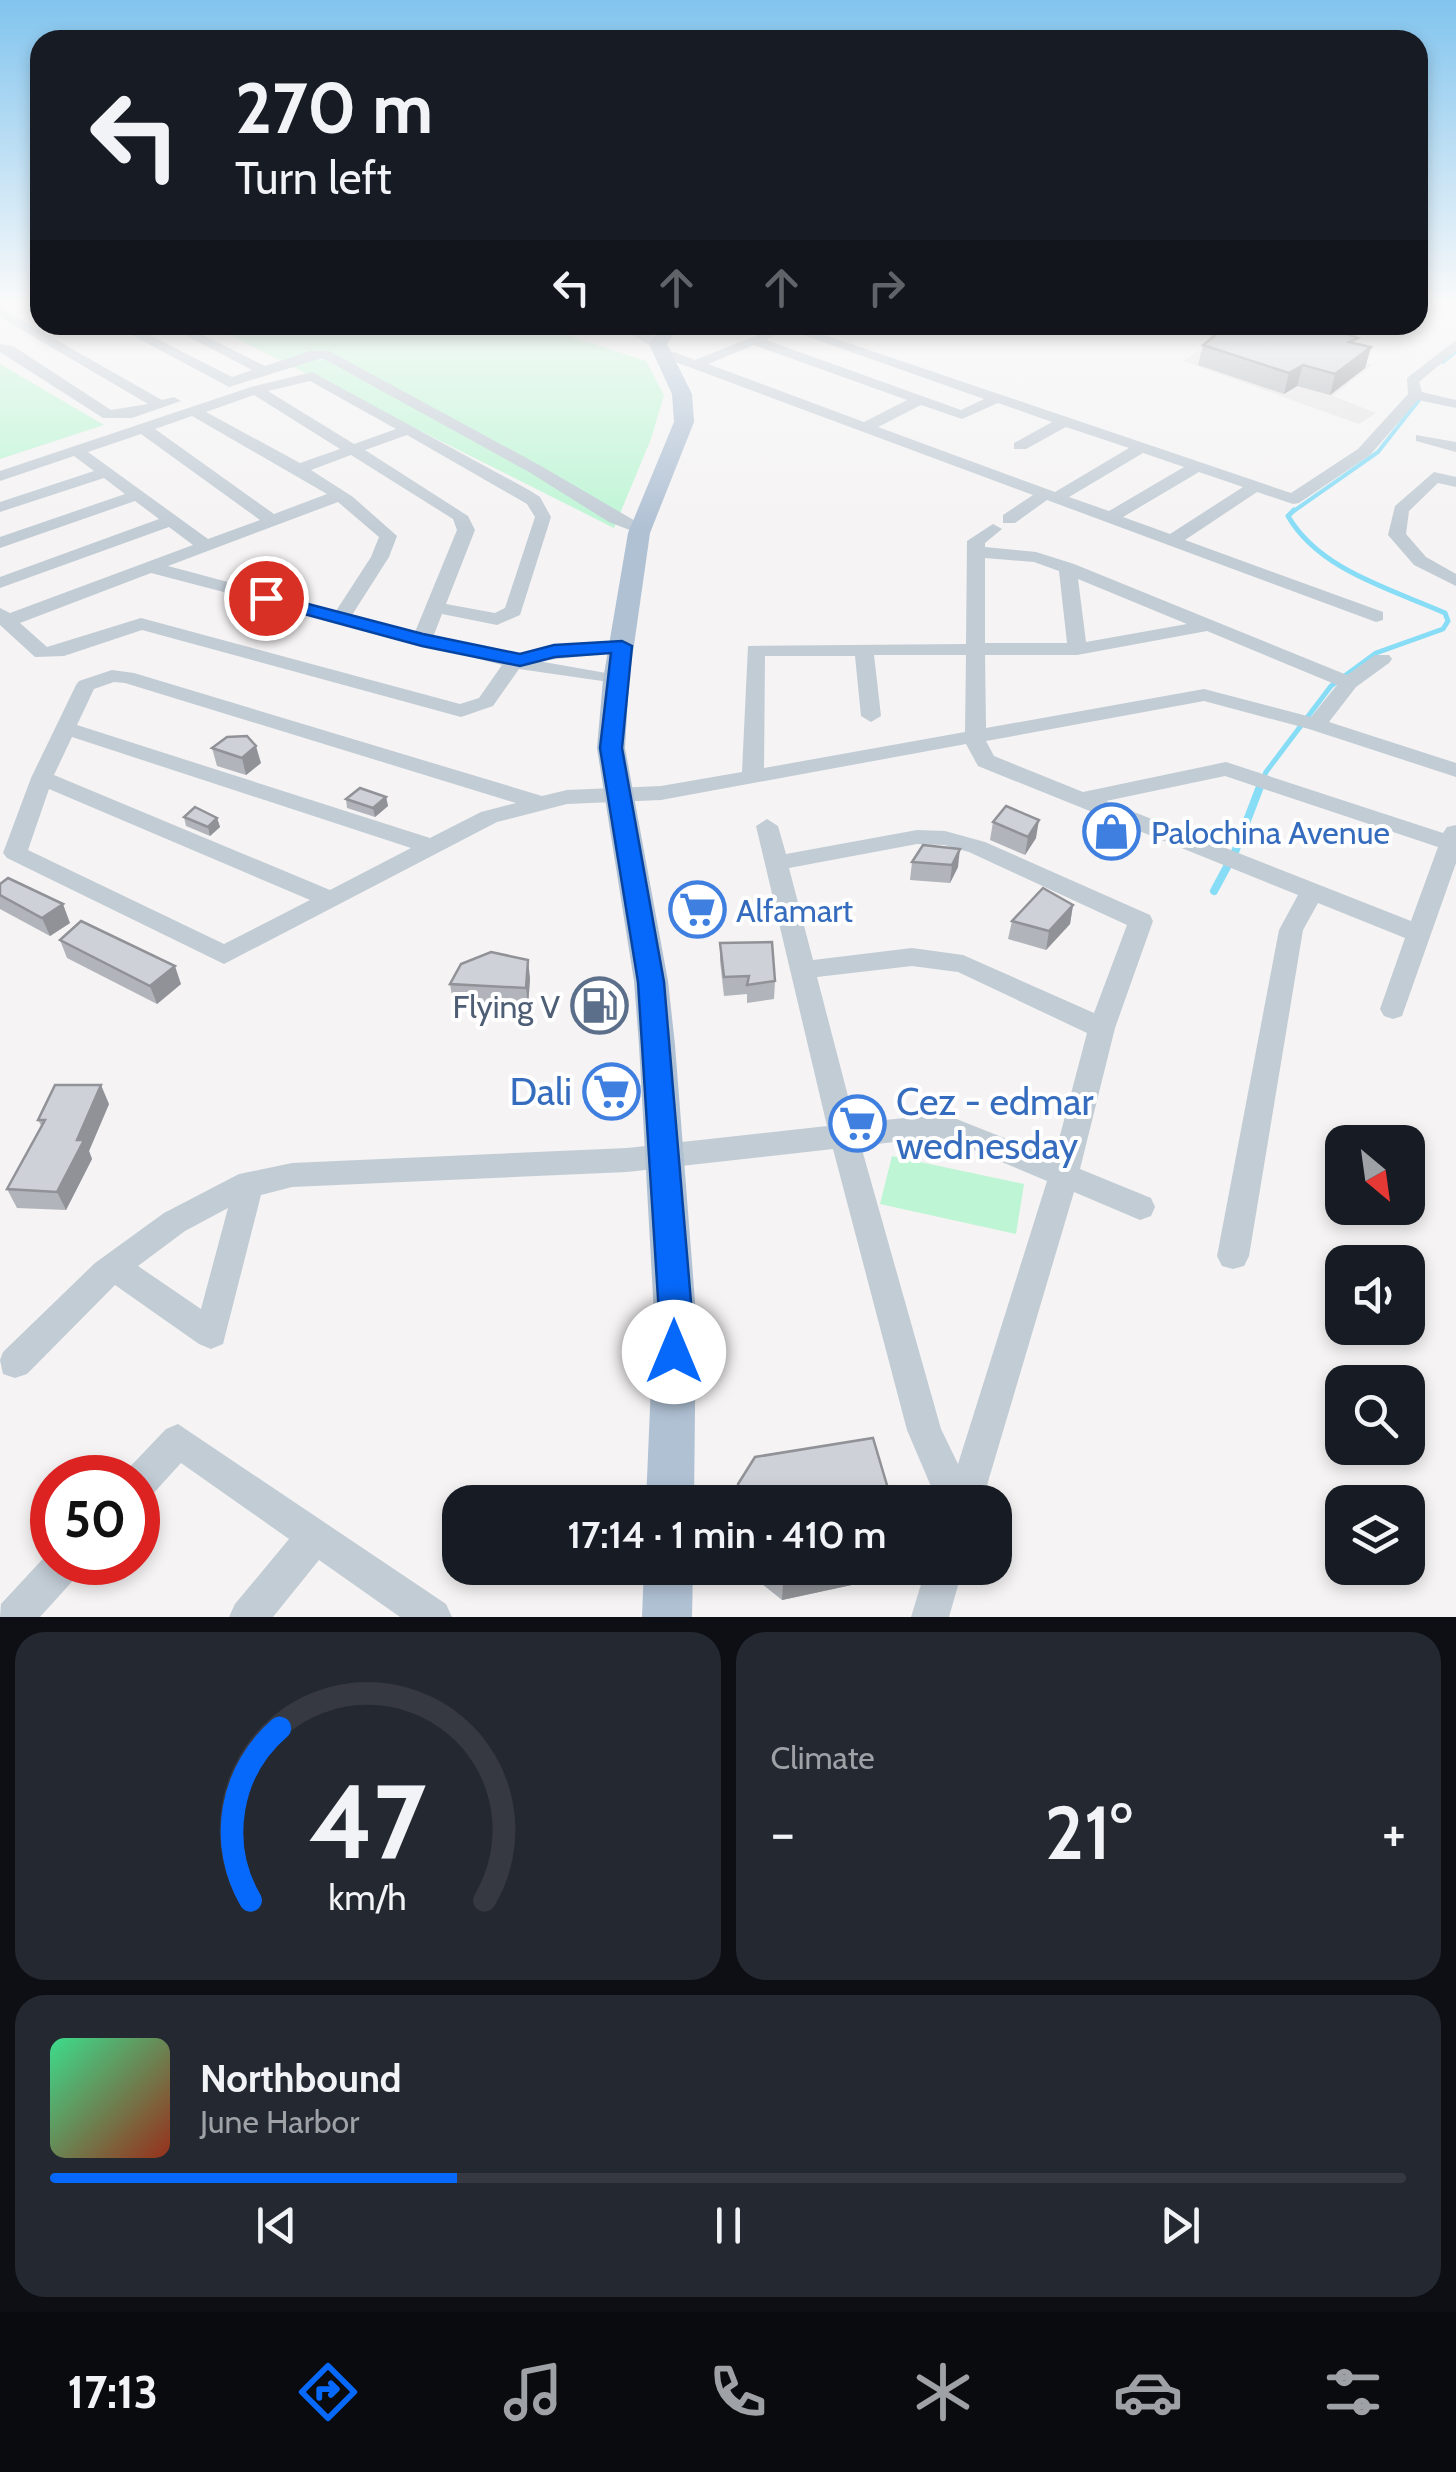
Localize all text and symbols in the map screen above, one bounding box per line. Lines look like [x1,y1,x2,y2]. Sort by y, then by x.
text: 270 m [235,65,433,151]
icon: left [70,70,200,200]
text: Turn left [235,151,392,205]
icon: left [544,260,599,315]
icon: ahead [649,260,704,315]
icon: ahead [754,260,809,315]
icon: right [859,260,914,315]
pin [224,556,309,641]
icon: arrive [239,571,294,626]
shop icon: Palochina Avenue [1082,802,1142,862]
place label: Palochina Avenue [1151,813,1390,852]
supermarket icon: Alfamart [667,880,727,940]
place label: Alfamart [736,891,853,930]
fuel station icon: Flying V [569,976,629,1036]
place label: Flying V [452,987,560,1026]
supermarket icon: Dali [581,1061,641,1121]
place label: Dali [509,1068,572,1115]
place label: Cez - edmar wednesday [896,1078,1094,1169]
supermarket icon: Cez - edmar wednesday [827,1093,887,1153]
north arrow [1325,1125,1425,1225]
map controls [1325,1125,1425,1585]
button: sound [1325,1245,1425,1345]
position arrow [622,1300,726,1404]
button: search [1325,1365,1425,1465]
speed limit sign: 50 [30,1455,160,1585]
button: layers [1325,1485,1425,1585]
text: 17:14 · 1 min · 410 m [568,1511,886,1558]
text: Climate [771,1738,875,1777]
text: 47 [309,1758,427,1884]
text: 21° [1044,1787,1132,1878]
text: − [771,1799,795,1866]
text: + [1382,1799,1406,1866]
text: km/h [329,1876,407,1919]
text: Northbound [200,2055,402,2102]
text: June Harbor [200,2102,359,2141]
icon: previous [249,2198,304,2253]
icon: pause [701,2198,756,2253]
icon: next [1153,2198,1208,2253]
icon: directions [293,2357,363,2427]
icon: music [498,2357,568,2427]
icon: phone [703,2357,773,2427]
icon: climate [908,2357,978,2427]
icon: car [1113,2357,1183,2427]
icon: filters [1318,2357,1388,2427]
text: 17:13 [68,2365,158,2419]

